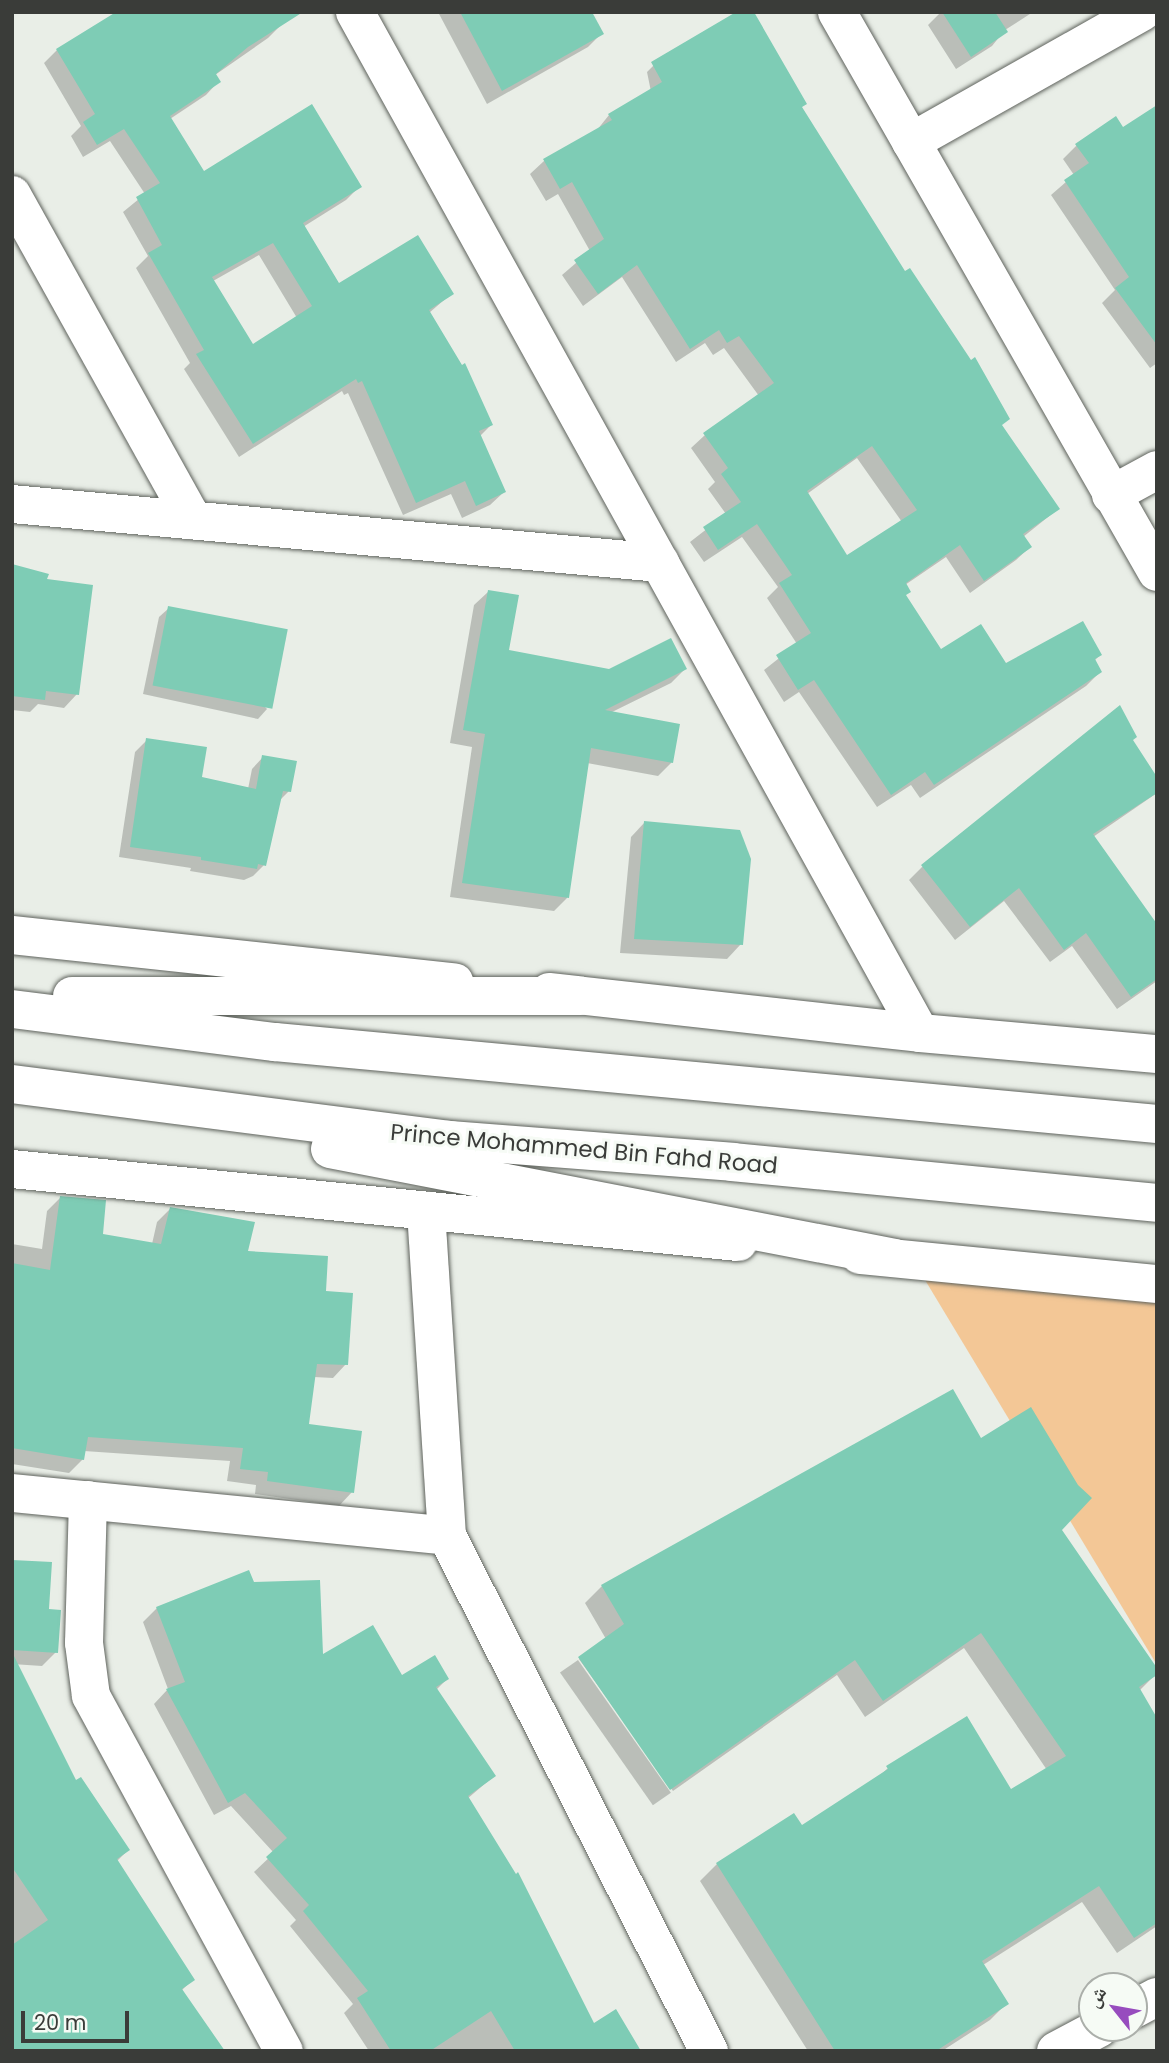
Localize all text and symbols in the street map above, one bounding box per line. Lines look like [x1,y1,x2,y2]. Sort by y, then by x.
street label: Prince Mohammed Bin Fahd Road [389,1118,779,1180]
north arrow [1078,1972,1148,2042]
text: ش [1080,1981,1113,2013]
scale bar [24,1996,133,2040]
text: 20 m [34,2008,87,2037]

